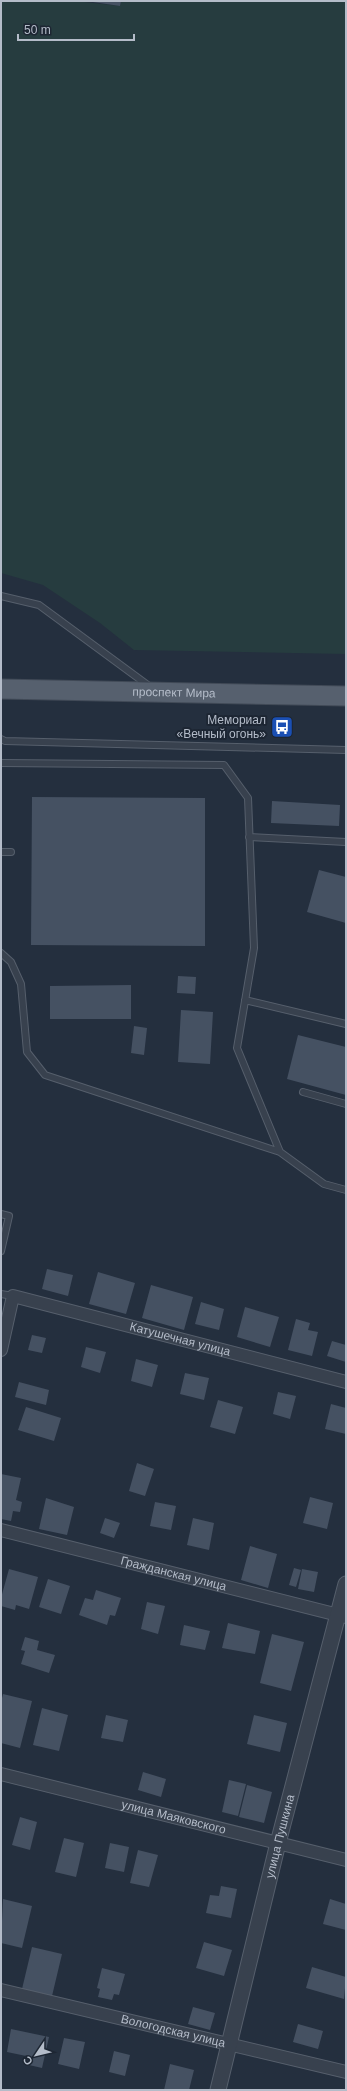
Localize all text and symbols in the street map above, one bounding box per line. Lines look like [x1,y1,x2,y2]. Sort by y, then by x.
scale bar [18,16,134,42]
text: 50 m [24,23,51,37]
street label: проспект Мира [132,685,216,700]
place label: Мемориал «Вечный огонь» [176,713,266,741]
bus stop icon: Мемориал «Вечный огонь» [269,714,295,740]
street label: Катушечная улица [128,1319,232,1359]
street label: Гражданская улица [119,1553,228,1594]
street label: улица Пушкина [263,1793,297,1880]
street label: улица Маяковского [120,1797,228,1837]
street label: Вологодская улица [120,2012,227,2050]
north arrow [16,2035,56,2075]
text: С [21,2054,35,2067]

